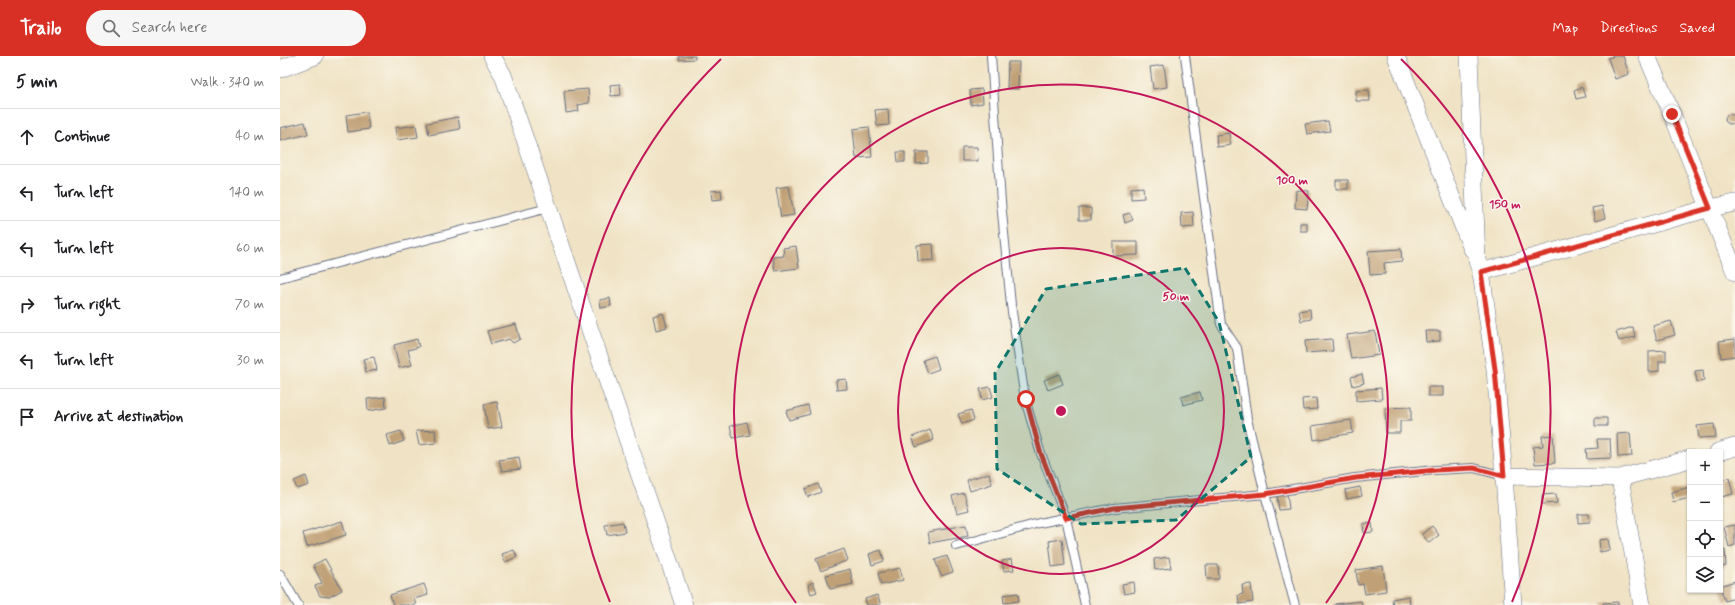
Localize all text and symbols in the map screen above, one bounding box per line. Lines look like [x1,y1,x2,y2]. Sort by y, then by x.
search box [86,10,366,46]
text: Trailo [20,16,62,41]
icon: search [100,17,122,39]
text: Search here [132,18,207,38]
text: Map [1552,19,1578,37]
text: Directions [1600,19,1658,37]
text: Saved [1680,19,1715,37]
text: 5 min [16,71,58,93]
text: Walk · 340 m [190,74,264,91]
route end [1663,105,1681,123]
icon: ahead [16,126,38,148]
text: Continue [54,127,110,147]
text: 40 m [235,128,264,145]
text: 100 m [1276,173,1309,189]
icon: left [16,182,38,204]
text: Turn left [54,183,114,203]
text: 140 m [229,184,264,201]
text: 150 m [1489,197,1521,213]
icon: left [16,238,38,260]
text: Turn left [54,239,114,259]
text: 60 m [236,240,264,257]
text: 50 m [1163,289,1190,305]
icon: right [16,294,38,316]
text: Turn right [54,295,121,315]
text: 70 m [235,296,264,313]
icon: left [16,350,38,372]
text: Turn left [54,351,114,371]
text: 30 m [237,352,264,369]
route start [1017,390,1035,408]
centre of rings [1054,404,1068,418]
icon: arrive [16,406,38,428]
text: Arrive at destination [54,407,183,427]
map controls [1687,449,1723,593]
button: + [1687,449,1723,485]
button: − [1687,485,1723,521]
button: locate [1687,521,1723,557]
button: layers [1687,557,1723,593]

